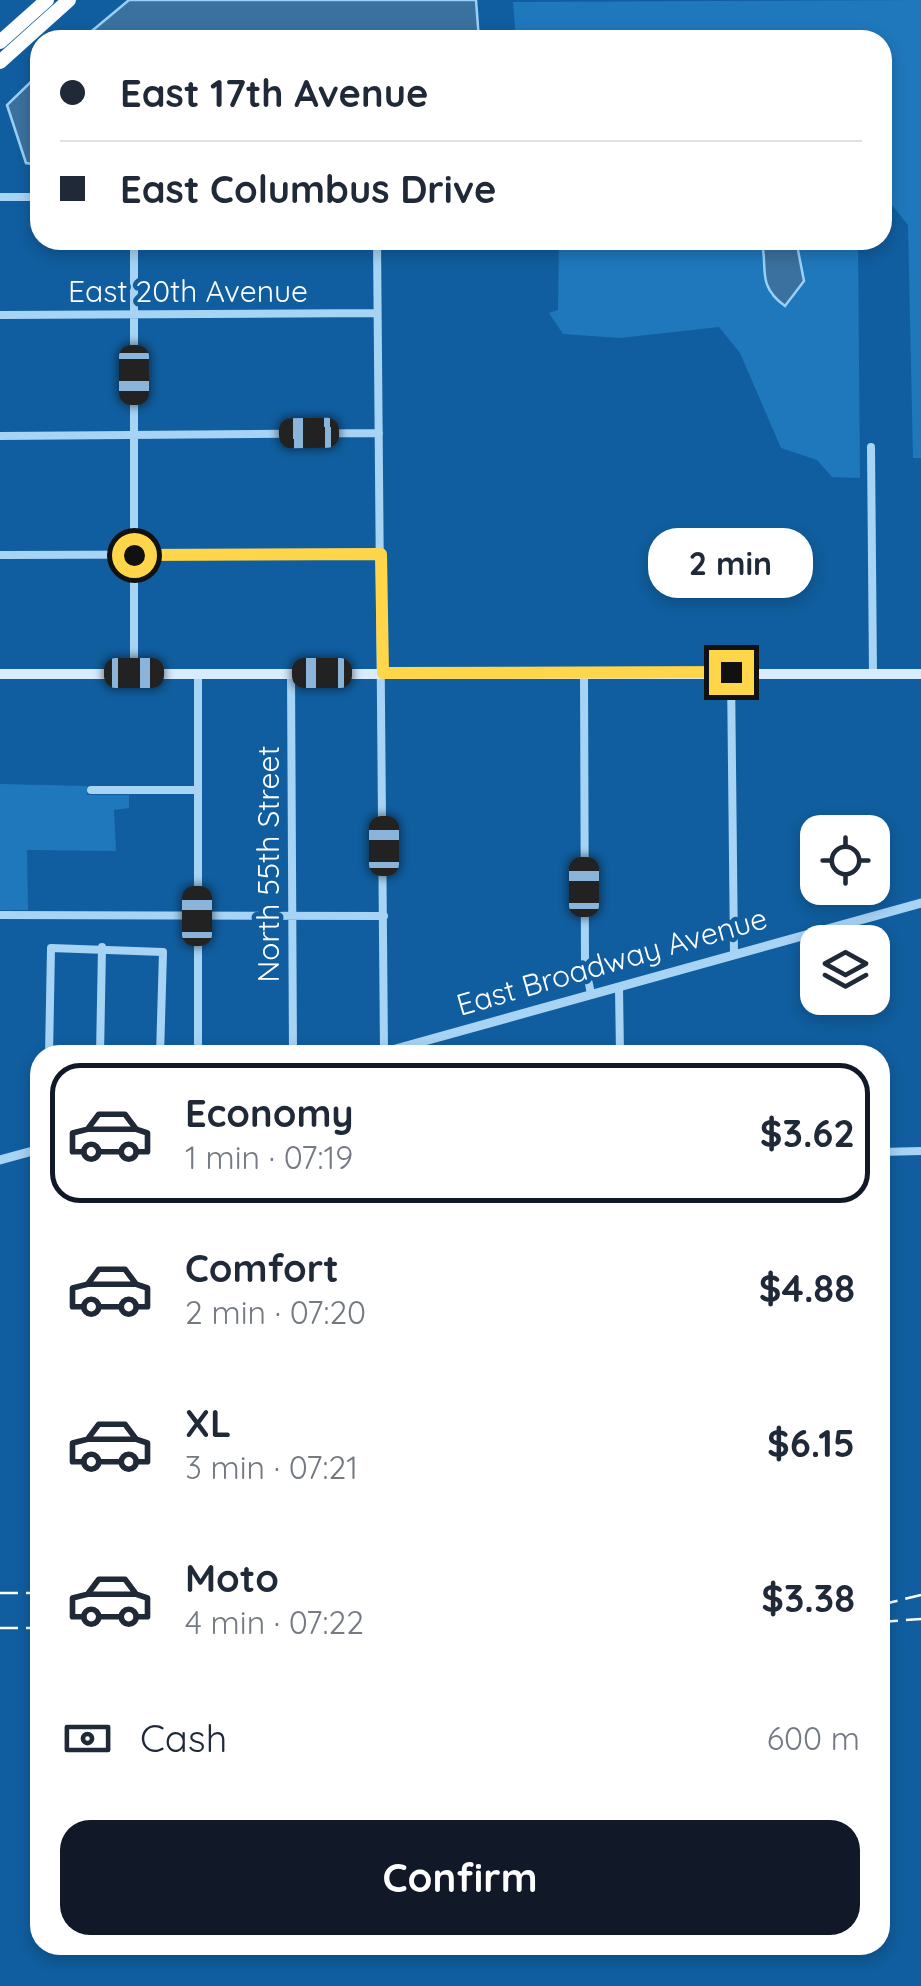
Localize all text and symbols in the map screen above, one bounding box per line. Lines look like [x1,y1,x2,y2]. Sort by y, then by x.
text: East 17th Avenue [120,69,428,117]
text: East Columbus Drive [120,165,496,213]
street label: East 20th Avenue [68,272,308,310]
car [119,345,149,405]
car [279,417,339,449]
callout: 2 min [648,527,814,597]
route start [112,533,157,578]
text: 2 min [689,543,772,583]
route end [709,650,754,695]
car [104,658,164,688]
car [292,658,352,688]
street label: North 55th Street [249,746,287,983]
map controls [800,815,890,1015]
button: locate [800,815,890,905]
car [369,816,399,876]
car [569,857,599,917]
car [182,886,212,946]
street label: East Broadway Avenue [452,899,771,1024]
button: layers [800,925,890,1015]
icon: car [65,1088,155,1178]
text: Economy [185,1089,354,1137]
text: $3.62 [760,1109,855,1157]
text: 1 min · 07:19 [185,1137,353,1177]
icon: car [65,1243,155,1333]
text: Comfort [185,1244,339,1292]
text: $4.88 [759,1264,855,1312]
text: 2 min · 07:20 [185,1292,366,1332]
icon: car [65,1398,155,1488]
text: XL [185,1399,231,1447]
text: $6.15 [767,1419,855,1467]
text: 3 min · 07:21 [185,1447,358,1487]
icon: car [65,1553,155,1643]
text: Moto [185,1554,279,1602]
text: $3.38 [761,1574,855,1622]
text: 4 min · 07:22 [185,1602,364,1642]
icon: cash [60,1711,115,1766]
text: Cash [140,1714,227,1762]
text: 600 m [767,1718,860,1758]
button: Confirm [60,1820,860,1935]

